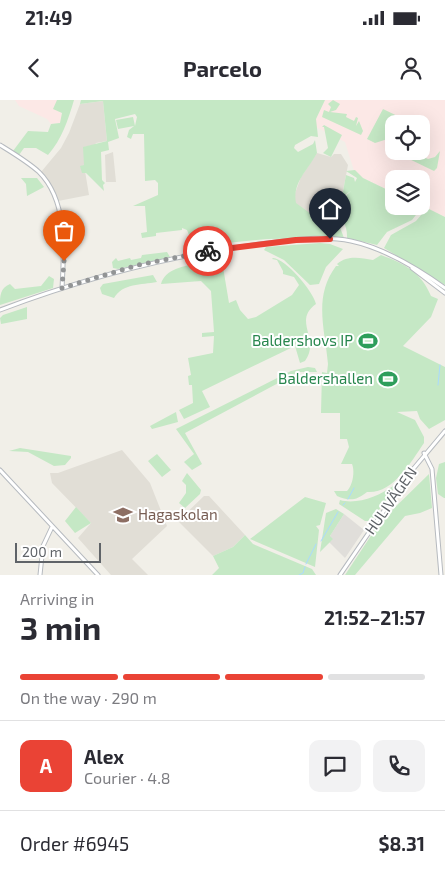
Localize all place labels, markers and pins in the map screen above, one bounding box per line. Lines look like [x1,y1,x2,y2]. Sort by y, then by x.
pin [309,188,351,239]
pin [43,210,85,261]
sports icon: Baldershovs IP [357,330,379,352]
place label: Baldershovs IP [252,331,353,349]
sports icon: Baldershallen [377,368,399,390]
place label: Baldershallen [278,369,373,387]
school or university icon: Hagaskolan [112,504,134,526]
place label: Hagaskolan [138,505,218,523]

